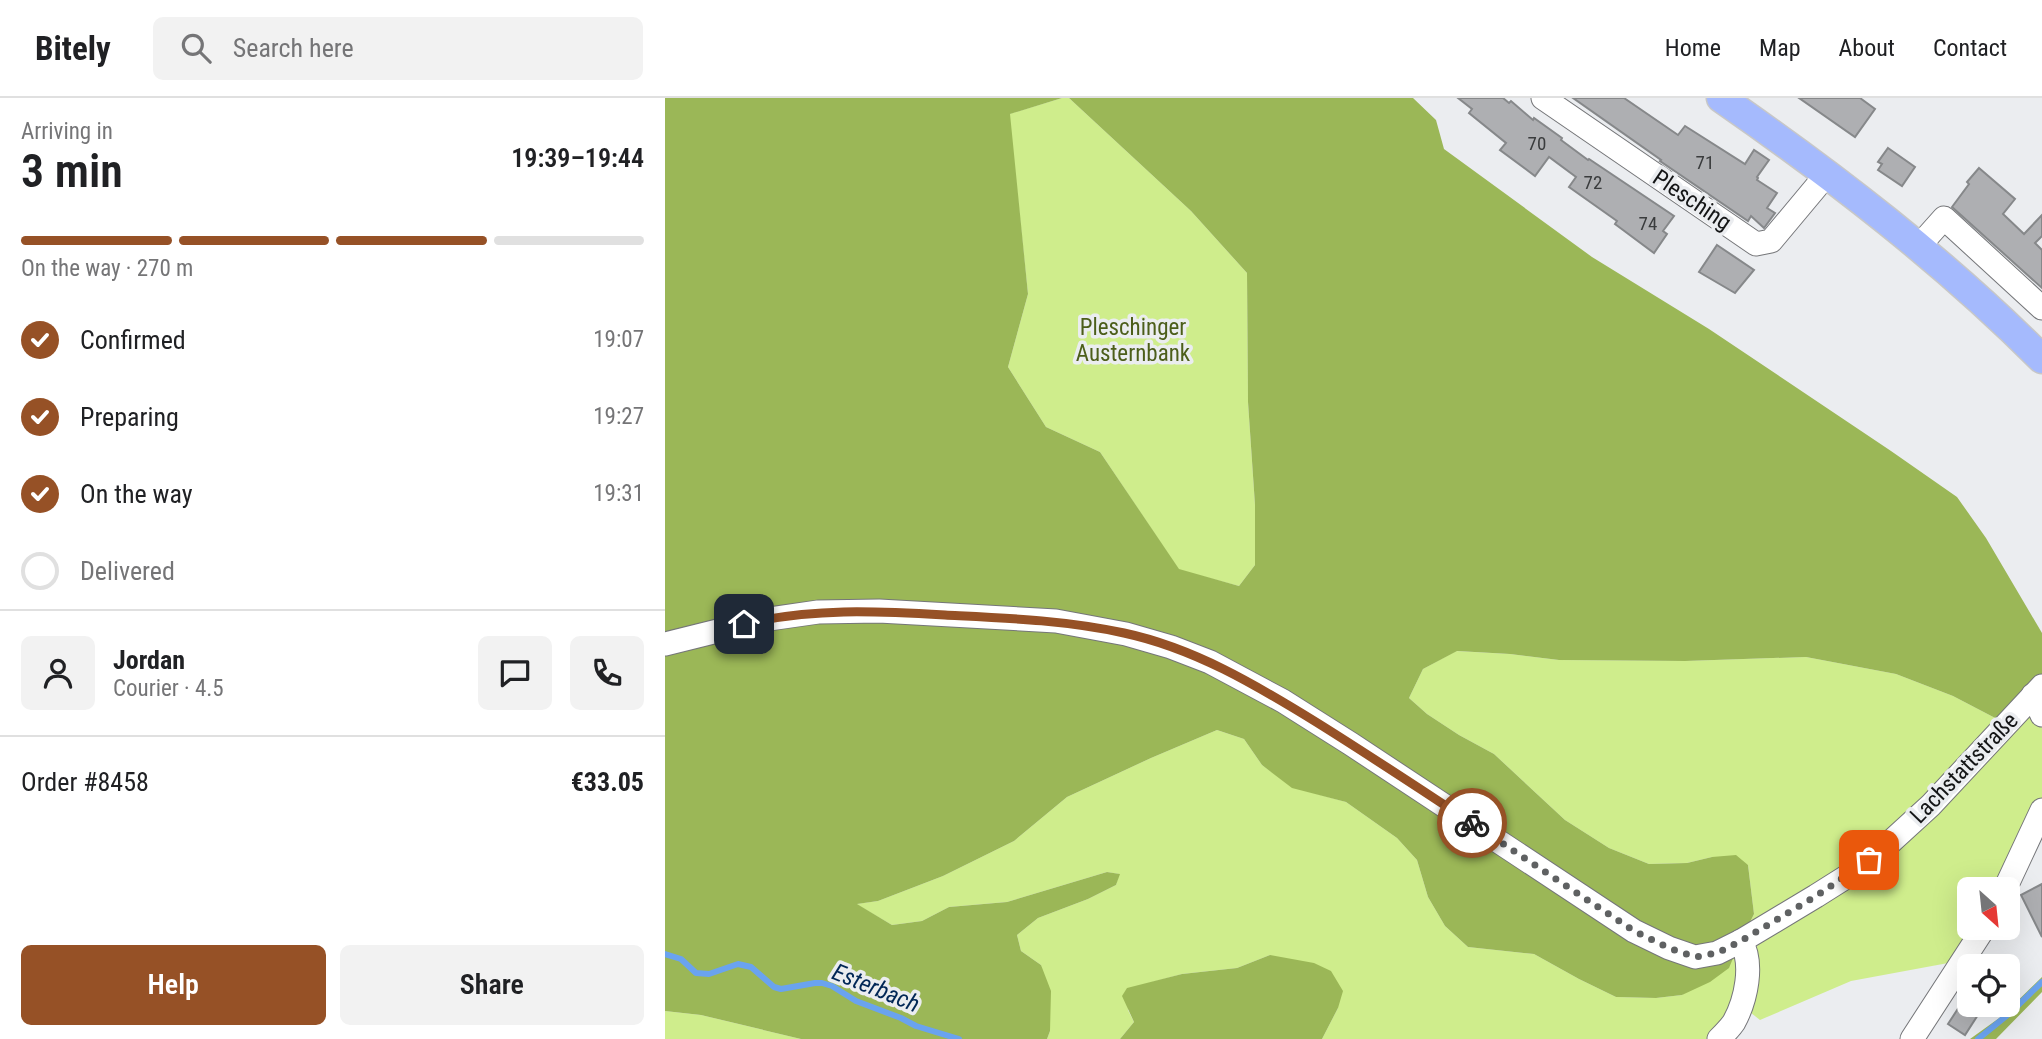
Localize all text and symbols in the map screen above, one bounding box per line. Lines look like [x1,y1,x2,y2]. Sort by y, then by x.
search box [153,17,643,80]
text: Bitely [35,29,111,68]
icon: search [177,29,215,67]
text: Search here [233,33,354,63]
text: Home [1665,34,1721,62]
text: Map [1759,34,1801,62]
text: About [1839,34,1895,62]
text: Contact [1933,34,2007,62]
text: Arriving in [21,118,113,145]
house number: 70 [1528,132,1546,155]
text: 19:39–19:44 [511,143,644,173]
text: 3 min [21,144,123,198]
house number: 71 [1696,151,1714,174]
street label: Plesching [1648,164,1736,236]
house number: 72 [1584,171,1602,194]
house number: 74 [1639,212,1657,235]
text: On the way · 270 m [21,255,193,282]
park label: Pleschinger Austernbank [1076,314,1191,367]
icon: check [21,321,59,359]
text: Confirmed [80,325,186,355]
text: 19:07 [593,326,644,353]
icon: check [21,398,59,436]
text: Preparing [80,402,179,432]
text: 19:27 [593,403,644,430]
icon: check [21,475,59,513]
text: On the way [80,479,193,509]
text: 19:31 [593,480,644,507]
text: Delivered [80,556,175,586]
pin [714,594,774,654]
icon: home [725,605,763,643]
button: person [21,636,95,710]
button: chat [478,636,552,710]
button: phone [570,636,644,710]
text: Jordan [113,645,185,675]
text: Courier · 4.5 [113,675,224,702]
street label: Lachstattstraße [1905,707,2023,829]
text: Order #8458 [21,767,149,797]
text: €33.05 [571,767,644,797]
courier [1437,788,1507,858]
icon: bike [1453,804,1491,842]
pin [1839,830,1899,890]
icon: bag [1850,841,1888,879]
north arrow [1957,877,2019,940]
map controls [1957,877,2020,1017]
button: Help [21,945,326,1025]
button: Share [340,945,644,1025]
button: locate [1957,954,2020,1017]
water label: Esterbach [828,958,924,1018]

